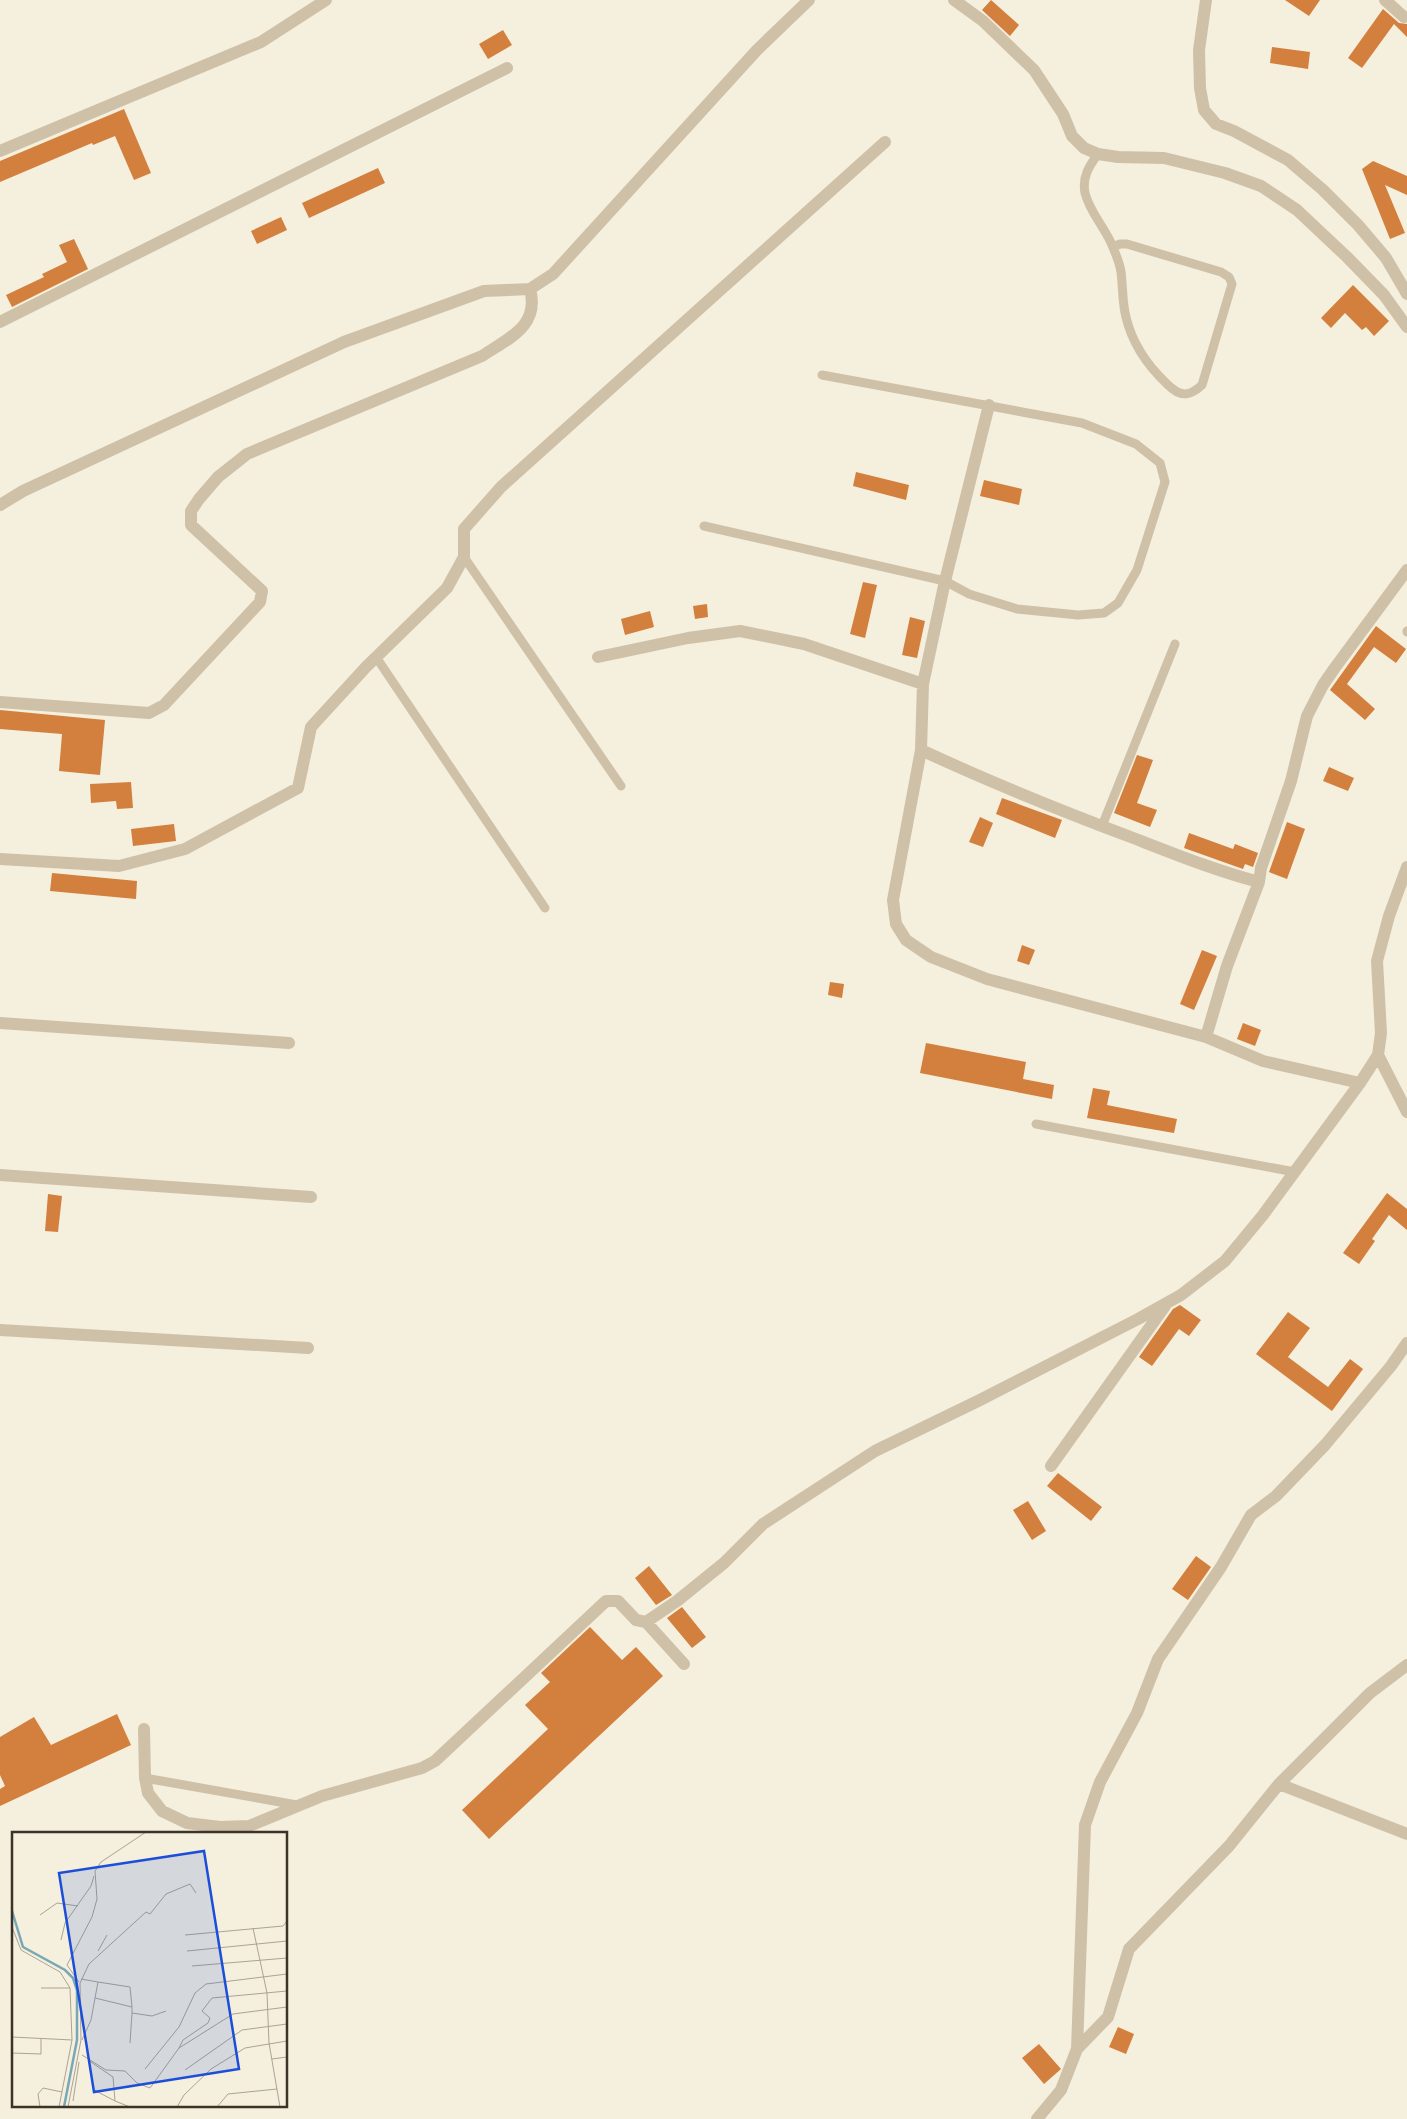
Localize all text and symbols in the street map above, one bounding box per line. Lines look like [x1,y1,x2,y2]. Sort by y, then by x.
inset map [12,1832,288,2106]

